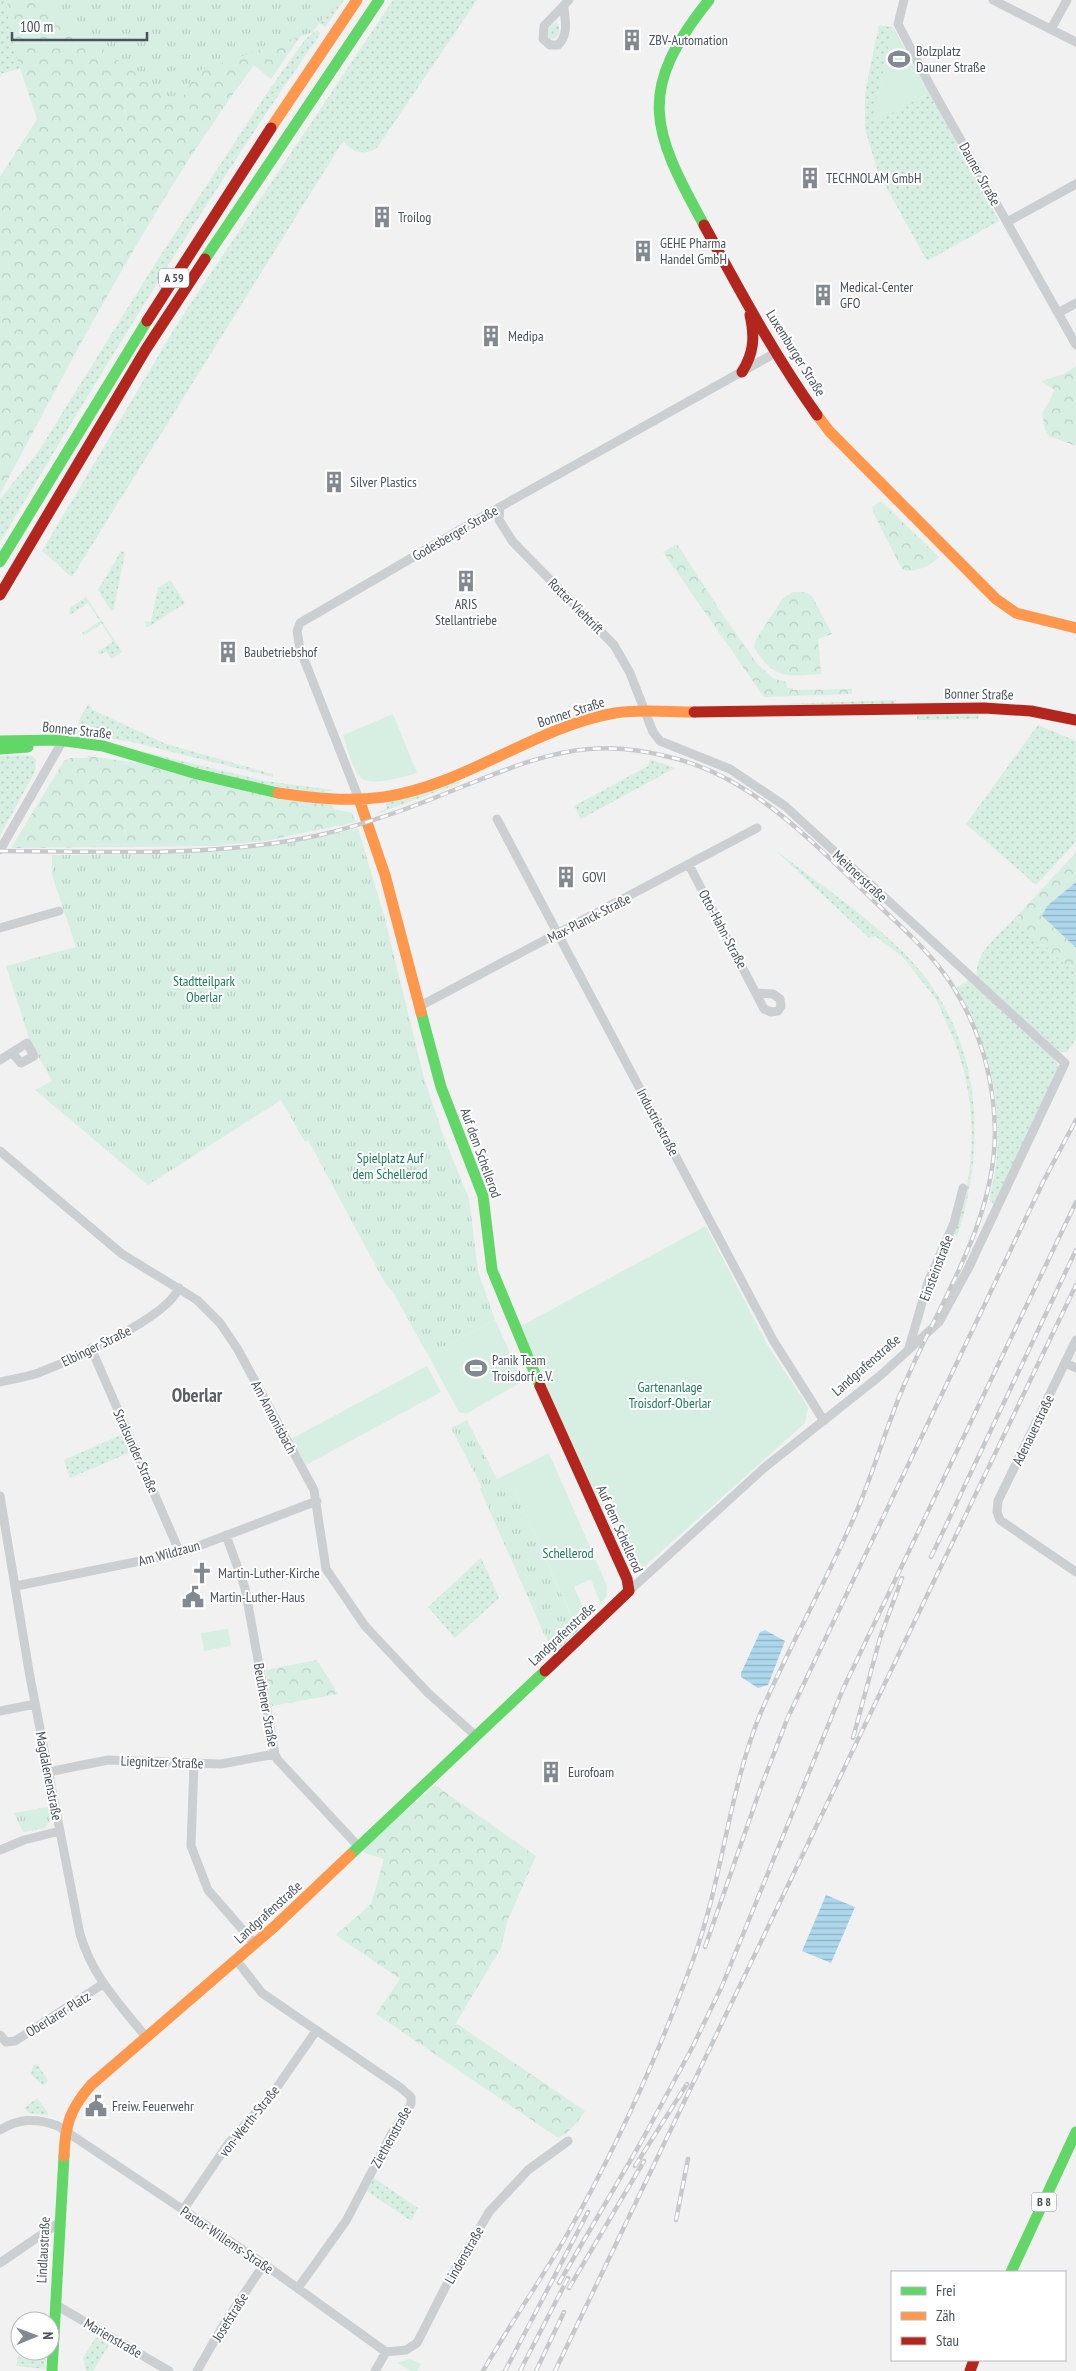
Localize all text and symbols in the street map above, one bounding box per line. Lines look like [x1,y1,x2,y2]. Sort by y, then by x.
scale bar [12,10,148,42]
text: 100 m [20,17,53,36]
building icon: ZBV-Automation [619,27,645,53]
place label: ZBV-Automation [649,31,728,49]
place label: Bolzplatz Dauner Straße [916,42,986,76]
sports icon: Bolzplatz Dauner Straße [886,46,912,72]
street label: Dauner Straße [955,139,1005,209]
building icon: TECHNOLAM GmbH [797,165,823,191]
place label: TECHNOLAM GmbH [826,169,921,187]
building icon: Troilog [369,204,395,230]
place label: Troilog [398,208,431,226]
place label: GEHE Pharma Handel GmbH [660,234,727,268]
building icon: GEHE Pharma Handel GmbH [630,238,656,264]
road number: A 59 [159,268,189,288]
place label: Medical-Center GFO [840,278,913,312]
building icon: Medical-Center GFO [810,282,836,308]
street label: Luxemburger Straße [762,306,830,400]
building icon: Medipa [478,323,504,349]
place label: Medipa [508,327,544,345]
building icon: Silver Plastics [321,469,347,495]
place label: Silver Plastics [350,473,417,491]
street label: Godesberger Straße [409,501,501,565]
building icon: ARIS Stellantriebe [453,568,479,594]
street label: Rotter Viehtrift [544,574,608,638]
place label: ARIS Stellantriebe [435,595,497,629]
building icon: Baubetriebshof [215,639,241,665]
place label: Baubetriebshof [244,643,318,661]
street label: Bonner Straße [944,684,1014,704]
street label: Bonner Straße [535,693,607,731]
street label: Bonner Straße [42,717,113,743]
street label: Meitnerstraße [829,846,891,906]
building icon: GOVI [553,864,579,890]
place label: GOVI [582,868,606,886]
street label: Otto-Hahn-Straße [695,886,751,972]
street label: Max-Planck-Straße [544,889,634,947]
park label: Stadtteilpark Oberlar [173,972,236,1006]
street label: Industriestraße [633,1085,683,1159]
street label: Auf dem Schellerod [456,1106,506,1200]
park label: Spielplatz Auf dem Schellerod [352,1149,428,1183]
street label: Einsteinstraße [915,1232,957,1304]
street label: Elbinger Straße [58,1321,134,1371]
street label: Landgrafenstraße [828,1330,904,1400]
place label: Panik Team Troisdorf e.V. [492,1351,553,1385]
sports icon: Panik Team Troisdorf e.V. [463,1355,489,1381]
street label: Am Annonisbach [247,1377,301,1457]
park label: Gartenanlage Troisdorf-Oberlar [629,1378,711,1412]
district label: Oberlar [172,1383,223,1407]
street label: Adenauerstraße [1008,1391,1058,1468]
street label: Stralsunder Straße [109,1406,163,1496]
street label: Auf dem Schellerod [593,1482,647,1576]
street label: Am Wildzaun [136,1536,202,1570]
park label: Schellerod [542,1544,594,1562]
church icon: Martin-Luther-Kirche [189,1560,215,1586]
place label: Martin-Luther-Kirche [218,1564,320,1582]
public building icon: Martin-Luther-Haus [180,1584,206,1610]
place label: Martin-Luther-Haus [210,1588,305,1606]
street label: Landgrafenstraße [525,1598,599,1670]
street label: Beuthener Straße [250,1662,282,1749]
street label: Magdalenenstraße [32,1730,66,1822]
street label: Liegnitzer Straße [120,1752,204,1772]
building icon: Eurofoam [538,1759,564,1785]
place label: Eurofoam [568,1763,614,1781]
street label: Landgrafenstraße [230,1877,306,1947]
street label: Oberlarer Platz [22,1987,94,2041]
street label: von-Werth-Straße [215,2082,283,2160]
public building icon: Freiw. Feuerwehr [83,2093,109,2119]
place label: Freiw. Feuerwehr [112,2097,194,2115]
street label: Ziethenstraße [367,2103,415,2171]
road number: B 8 [1032,2192,1056,2212]
street label: Pastor-Willems-Straße [177,2202,277,2278]
street label: Lindlaustraße [32,2216,54,2284]
street label: Lindenstraße [440,2223,488,2287]
legend [891,2271,1066,2361]
text: Frei [936,2281,956,2300]
street label: Josefstraße [207,2289,252,2346]
text: Zäh [936,2306,955,2325]
north arrow [10,2311,60,2361]
street label: Marienstraße [81,2314,145,2362]
text: Stau [936,2331,959,2350]
text: N [39,2332,57,2340]

